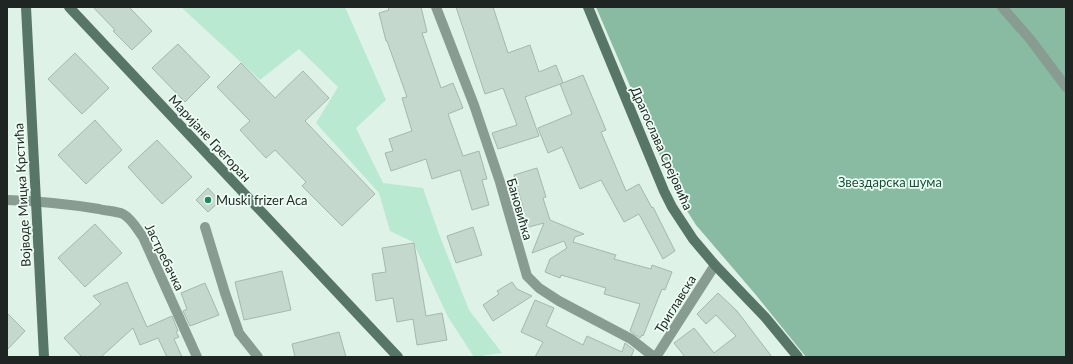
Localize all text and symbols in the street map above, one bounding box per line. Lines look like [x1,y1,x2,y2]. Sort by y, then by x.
street label: Драгослава Срејовића [627,84,697,212]
street label: Маријане Грегоран [166,91,254,185]
street label: Војводе Мицка Крстића [10,123,34,267]
park label: Звездарска шума [838,174,942,190]
street label: Бановићка [504,176,536,242]
place label: Muski frizer Aca [216,192,308,208]
marker: Muski frizer Aca [203,195,213,205]
street label: Јастребачка [142,221,188,293]
street label: Триглавска [651,272,699,336]

